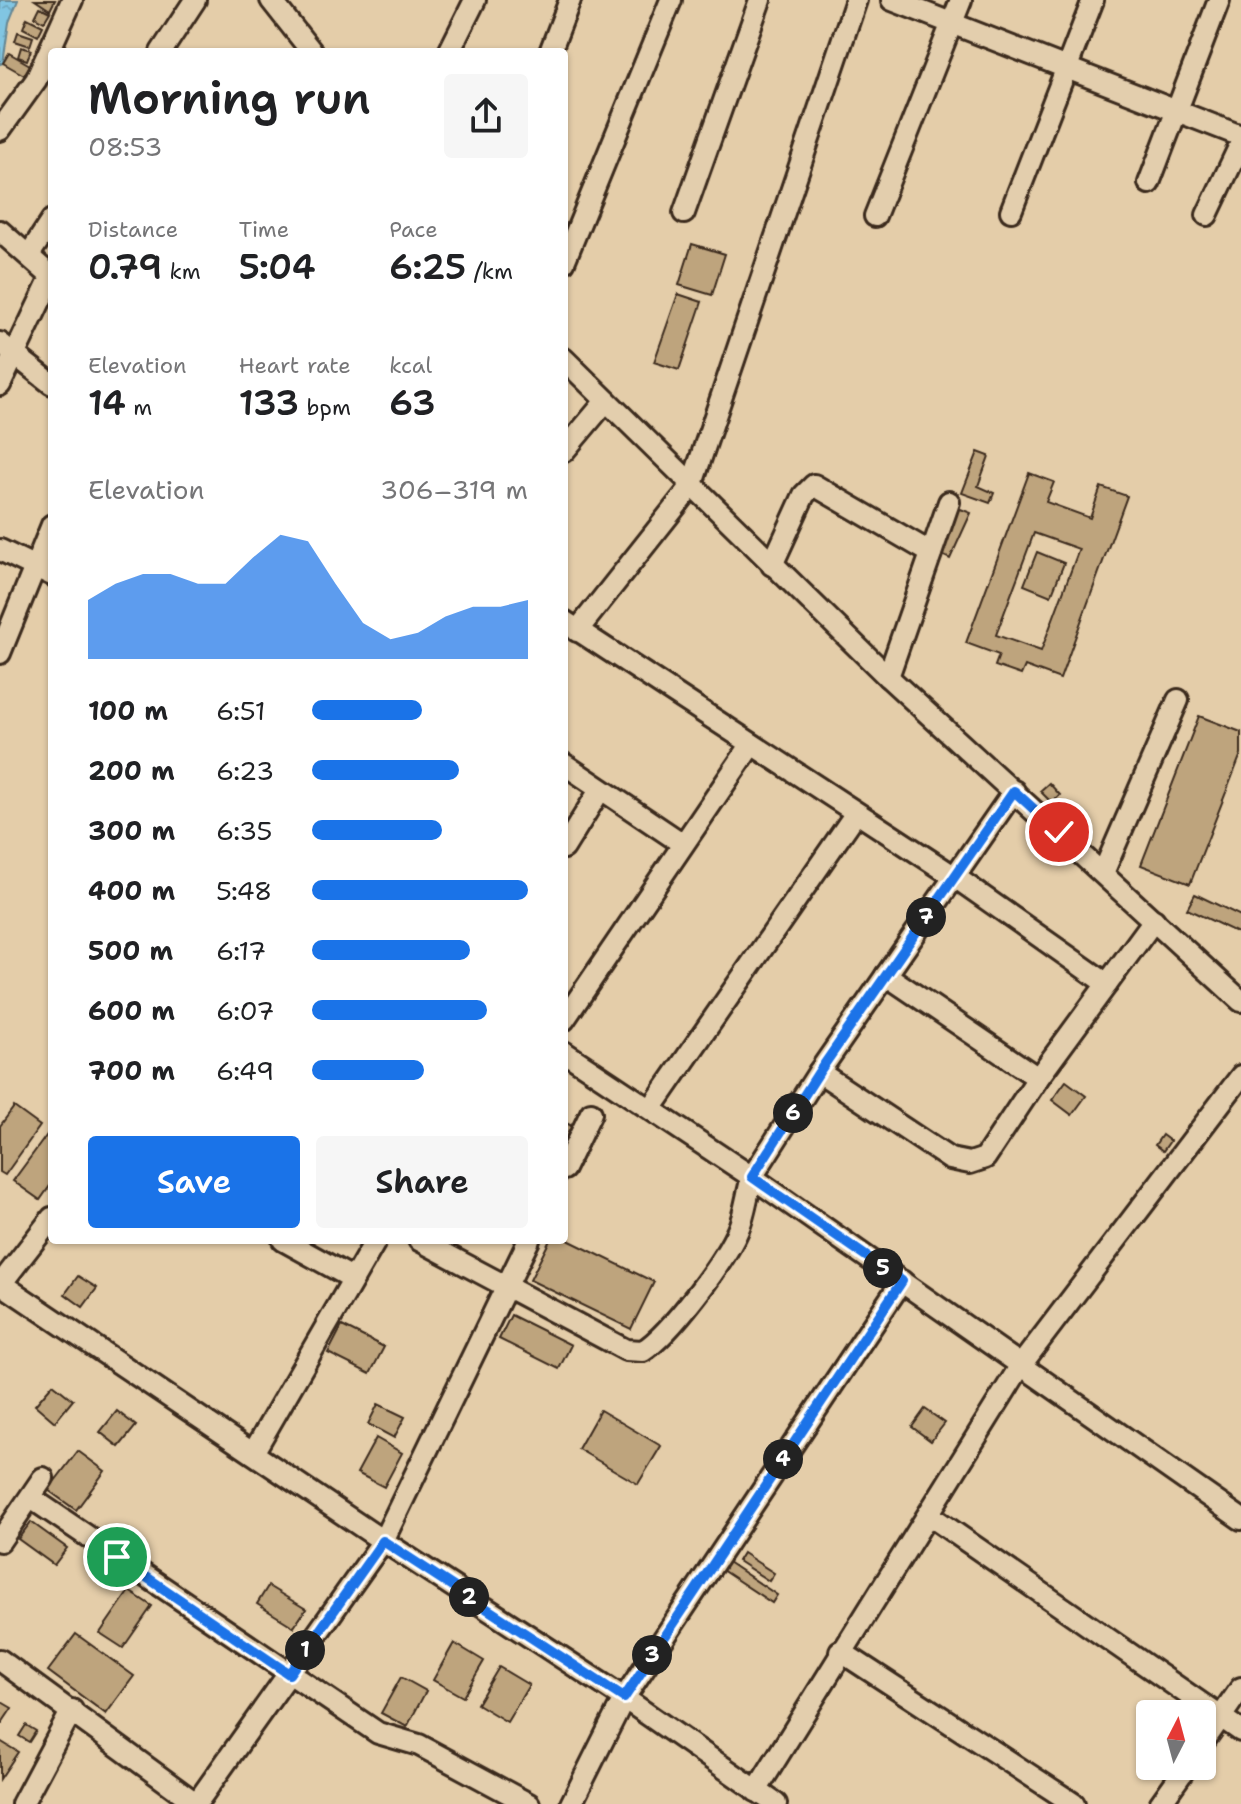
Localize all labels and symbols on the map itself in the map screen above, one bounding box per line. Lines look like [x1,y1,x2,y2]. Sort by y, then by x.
pin [1025,798,1093,866]
pin: 7 [906,897,946,937]
pin: 6 [773,1093,813,1133]
pin: 5 [863,1248,903,1288]
pin: 4 [763,1439,803,1479]
pin [83,1523,151,1591]
pin: 2 [449,1577,489,1617]
pin: 1 [285,1630,325,1670]
pin: 3 [632,1635,672,1675]
north arrow [1136,1700,1216,1780]

